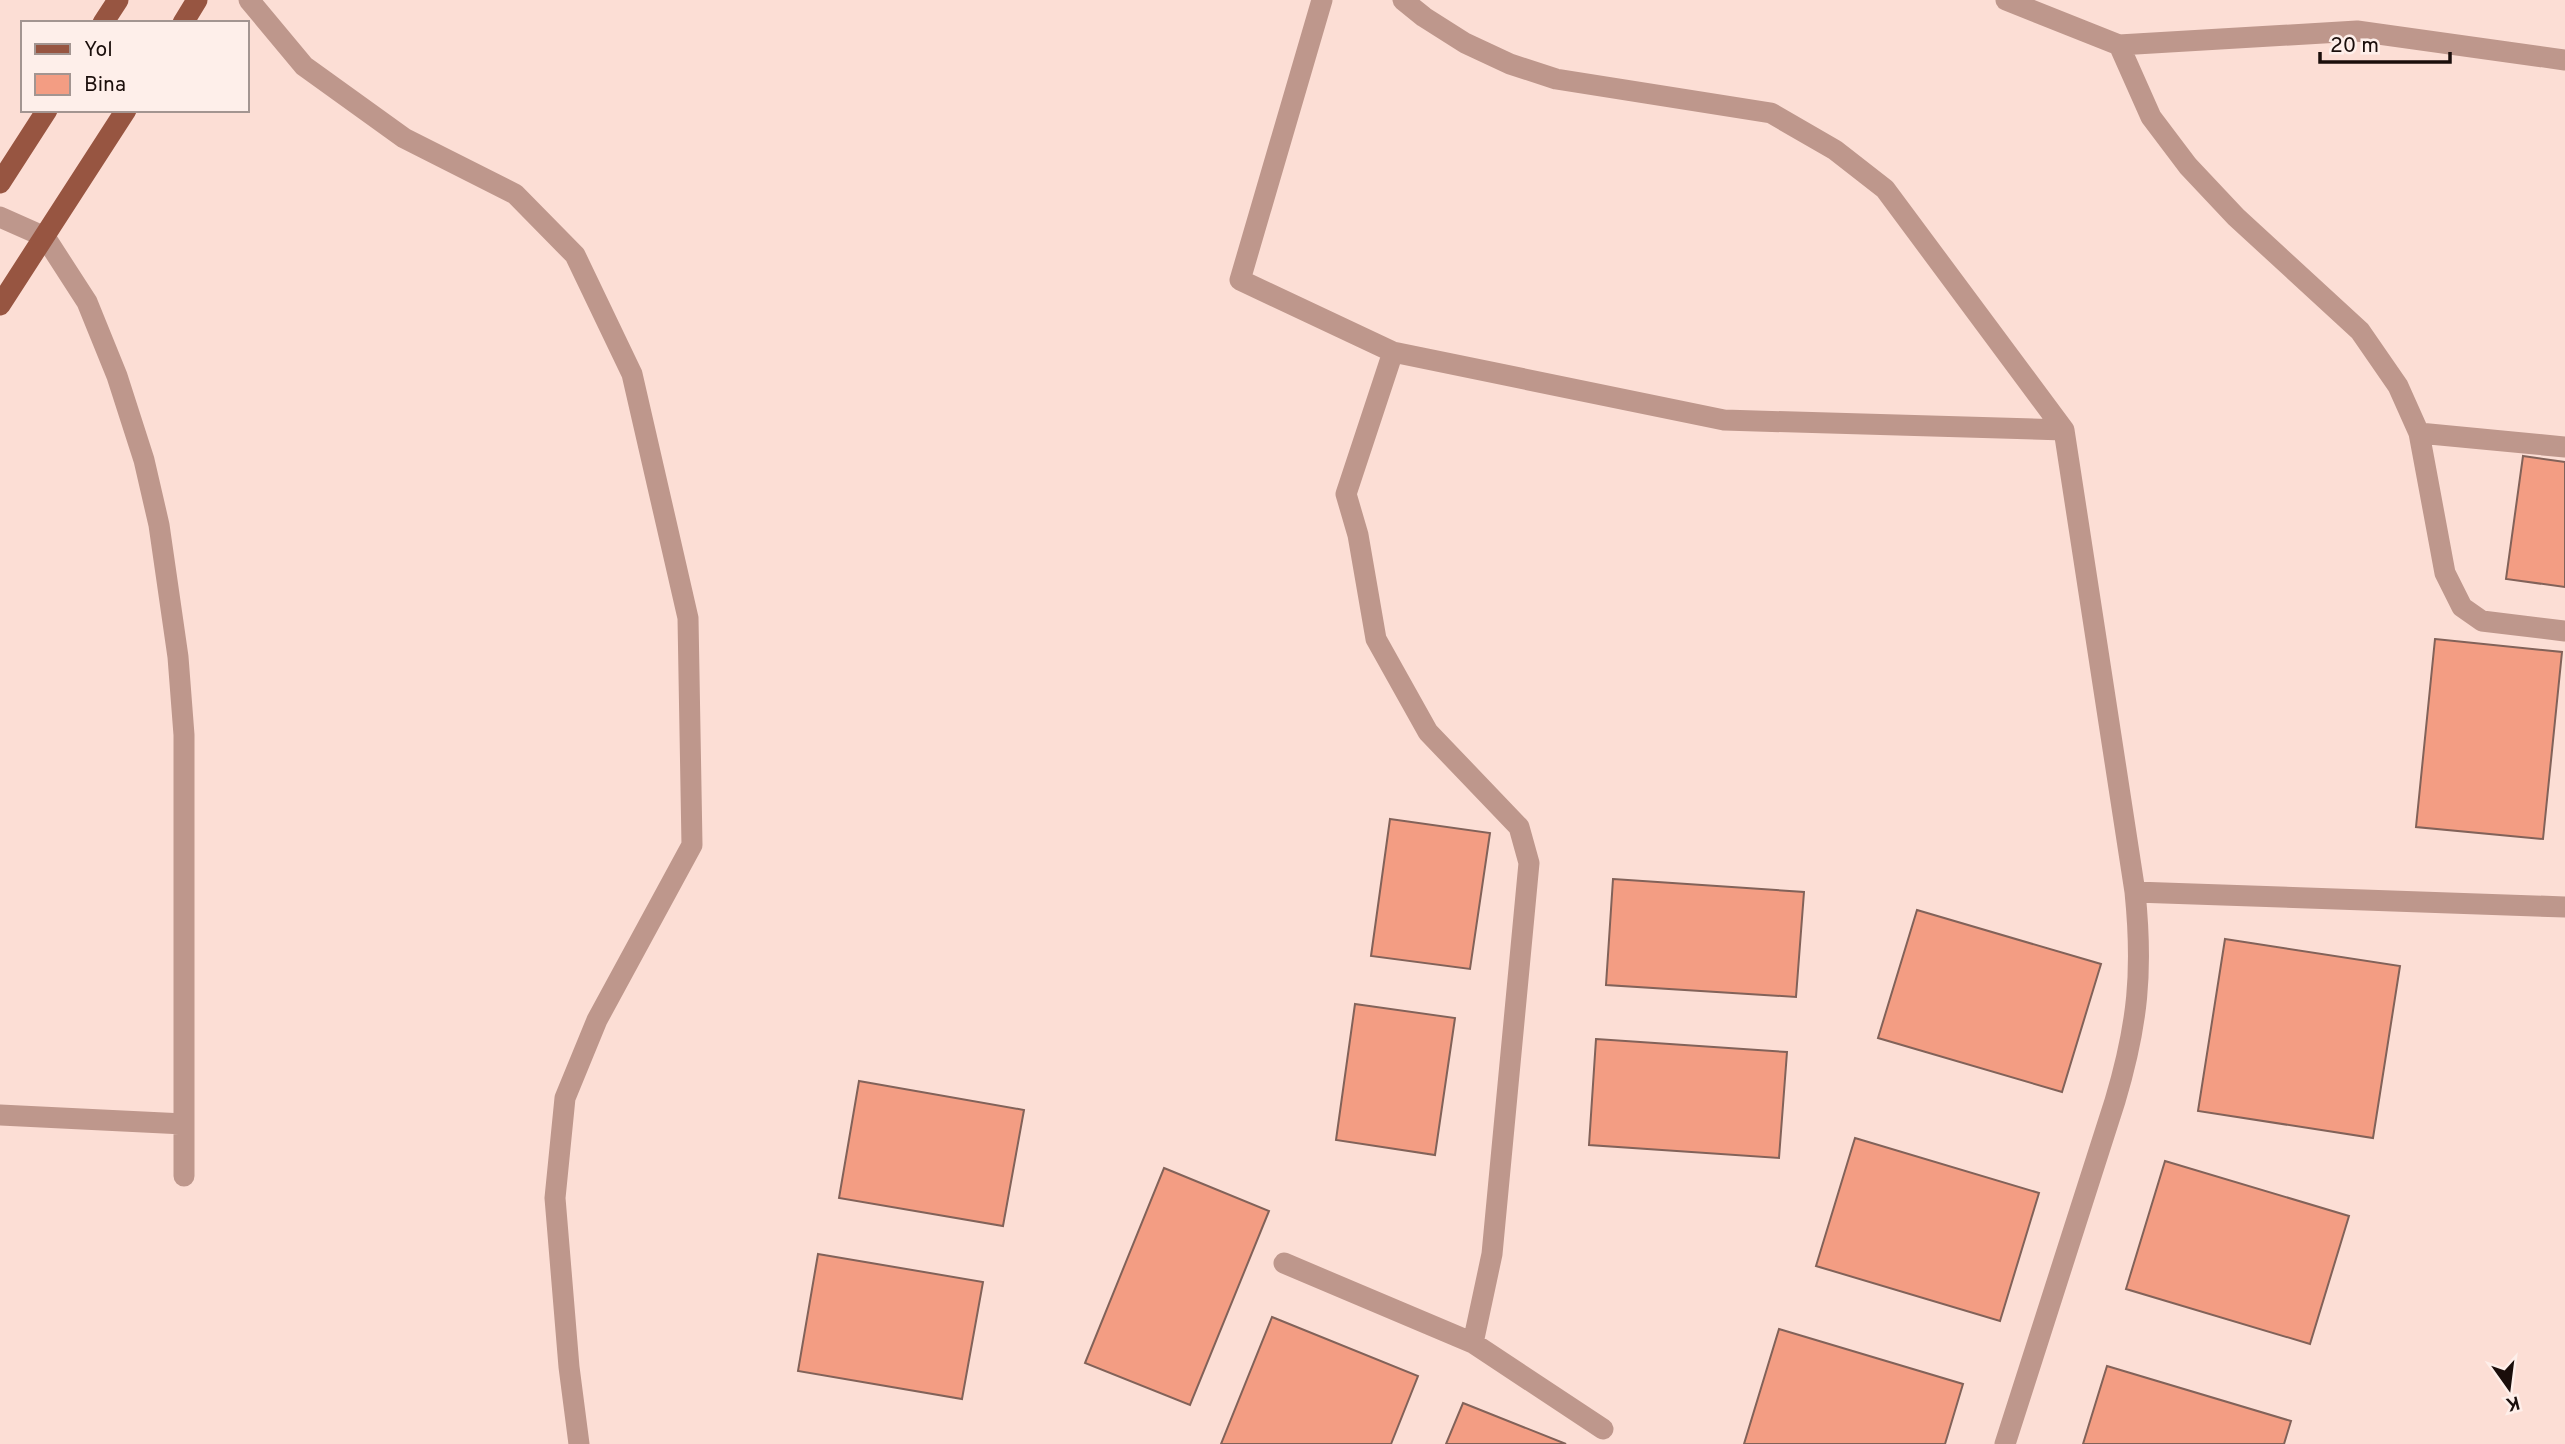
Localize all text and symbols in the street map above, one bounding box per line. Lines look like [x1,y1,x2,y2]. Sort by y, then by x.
legend [21,21,248,112]
scale bar [2320,21,2450,65]
text: 20 m [2330,33,2379,60]
text: Yol [84,37,113,64]
text: Bina [84,72,126,99]
north arrow [2474,1353,2544,1423]
text: K [2503,1389,2522,1416]

